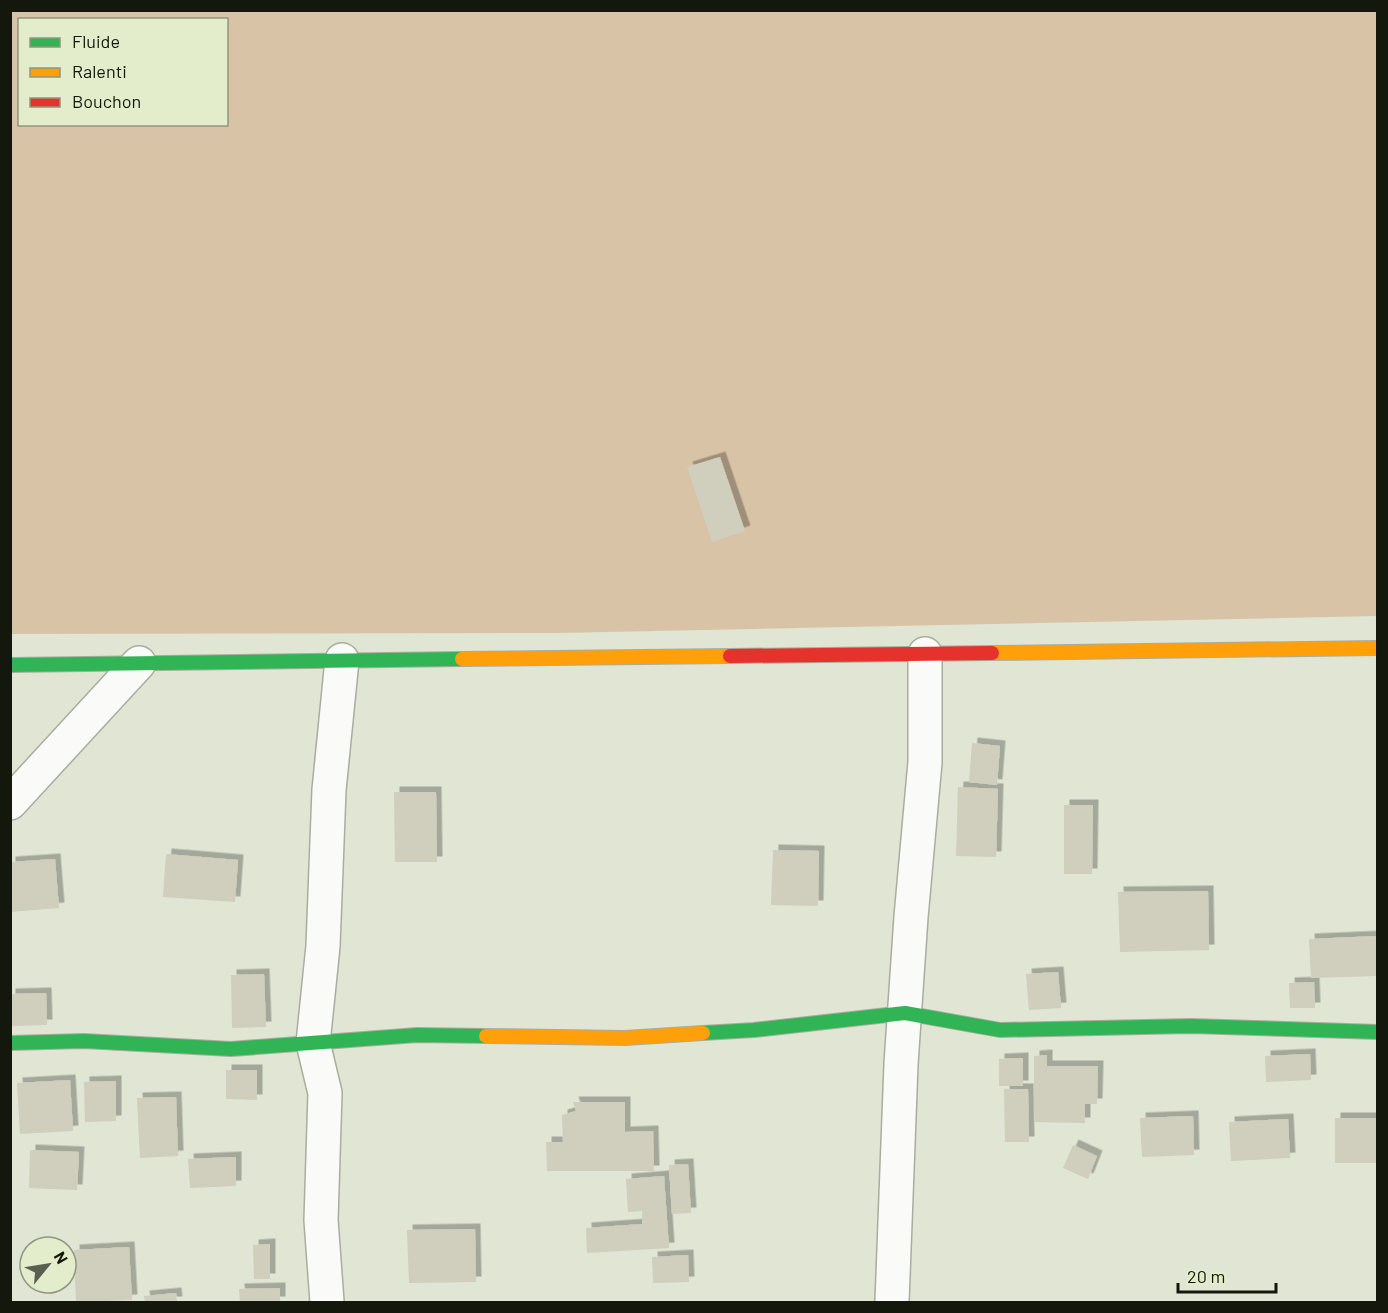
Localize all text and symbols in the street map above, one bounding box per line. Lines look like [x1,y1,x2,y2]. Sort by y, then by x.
legend [18,18,228,126]
text: Fluide [72,30,120,52]
text: Ralenti [72,60,127,82]
text: Bouchon [72,90,141,112]
north arrow [18,1235,78,1295]
text: N [51,1248,72,1267]
scale bar [1178,1256,1276,1294]
text: 20 m [1187,1265,1225,1287]

